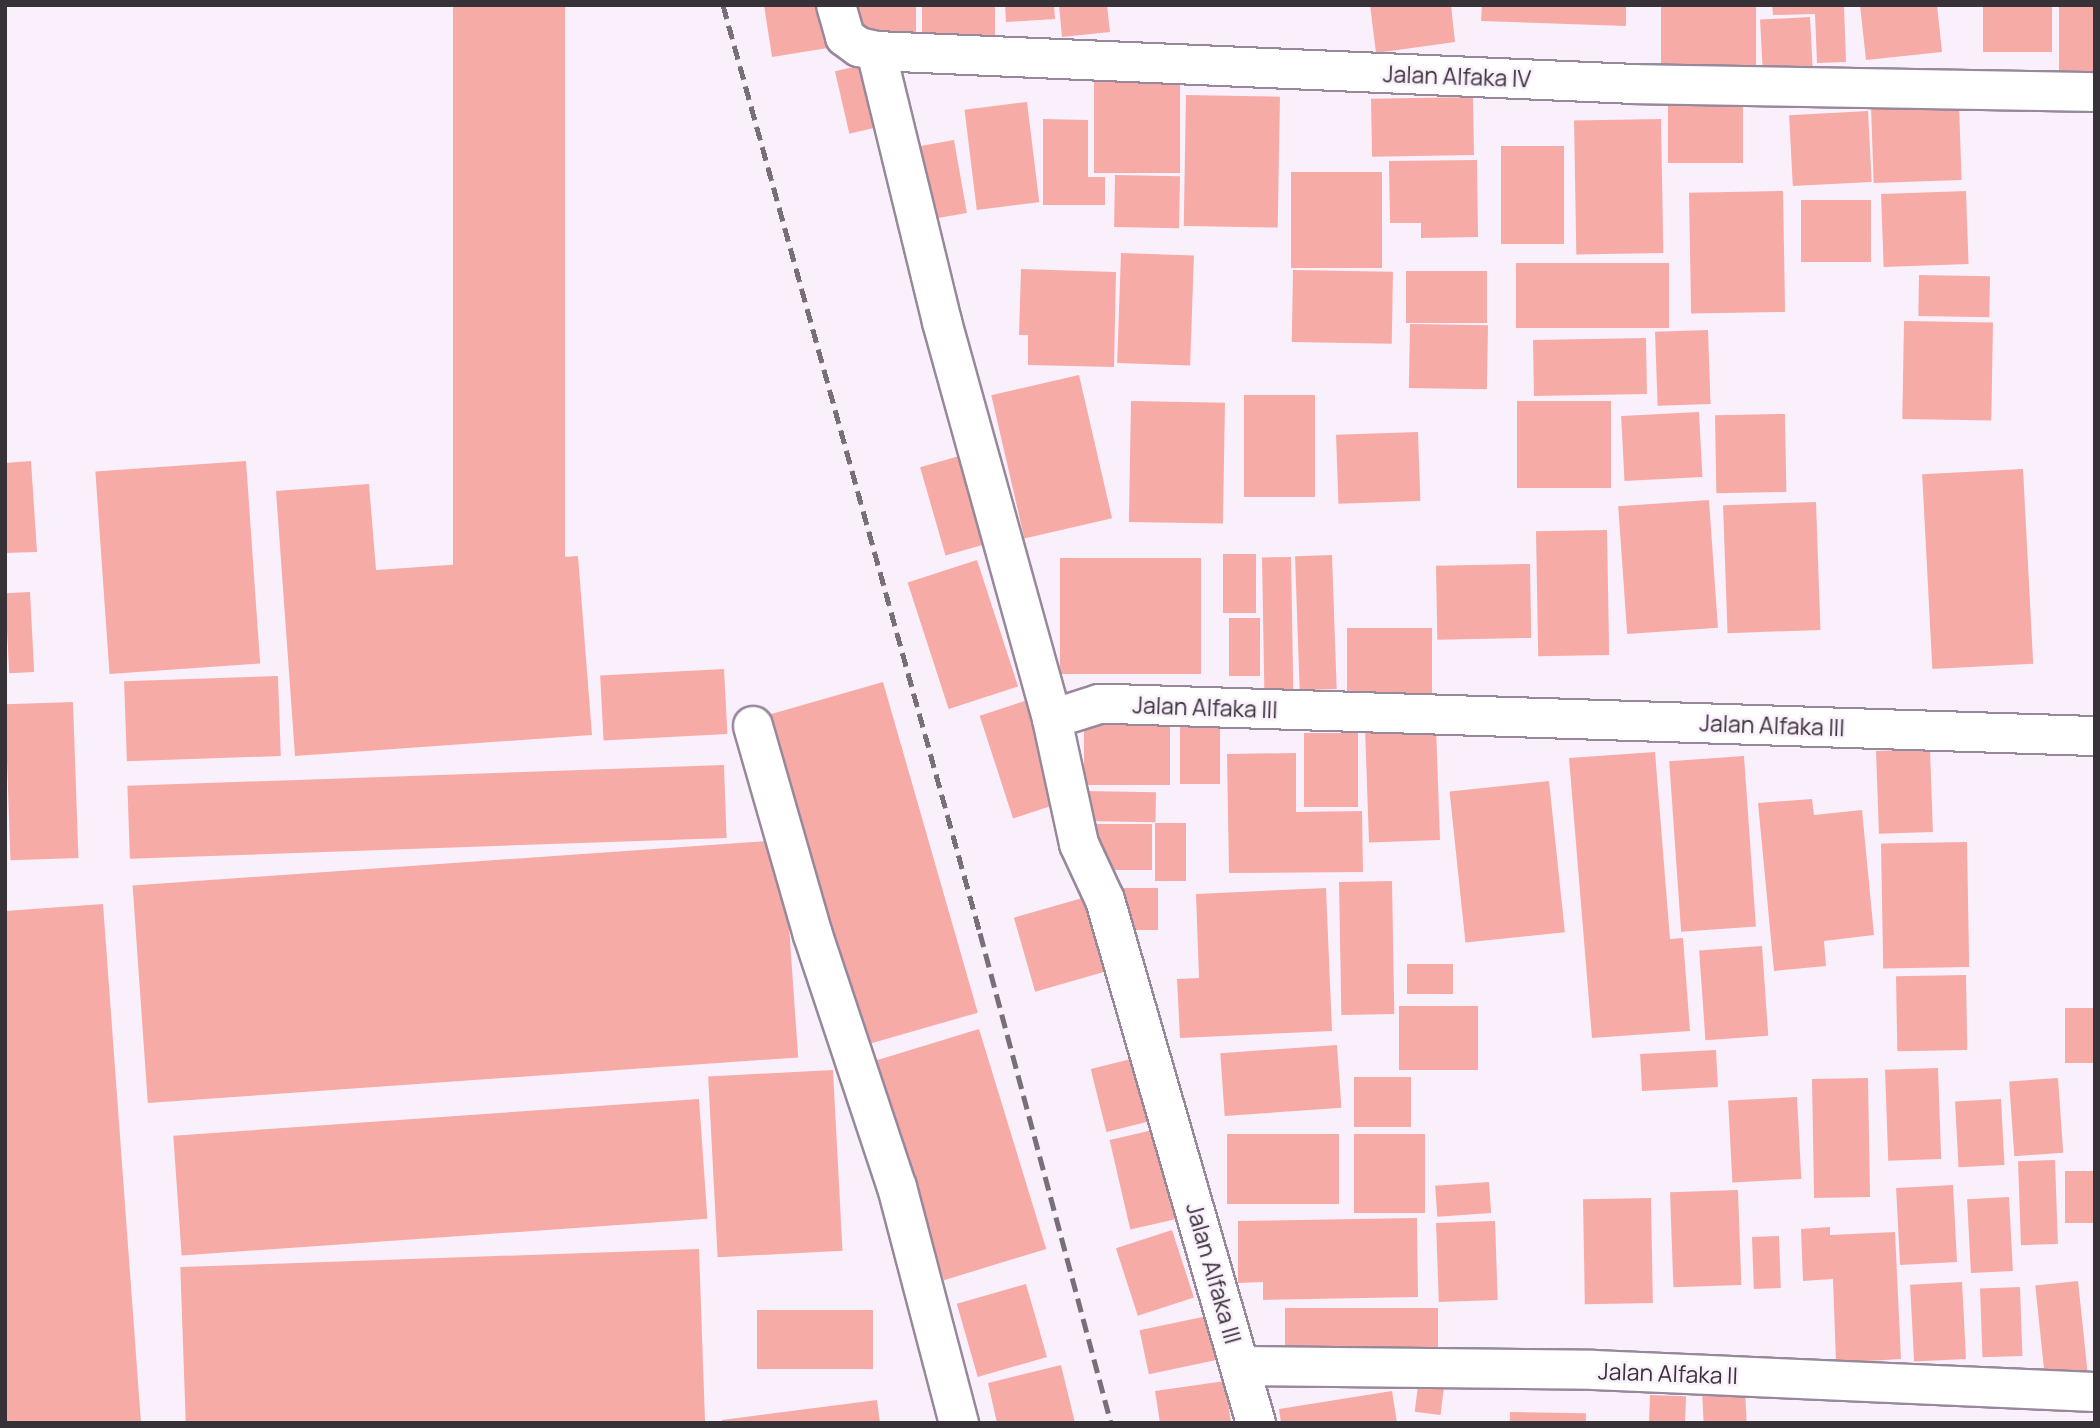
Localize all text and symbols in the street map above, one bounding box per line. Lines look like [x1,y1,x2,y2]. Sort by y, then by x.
street label: Jalan Alfaka IV [1382,60,1532,92]
street label: Jalan Alfaka III [1132,691,1278,723]
street label: Jalan Alfaka III [1699,709,1845,741]
street label: Jalan Alfaka III [1181,1199,1247,1347]
street label: Jalan Alfaka II [1598,1357,1738,1389]

